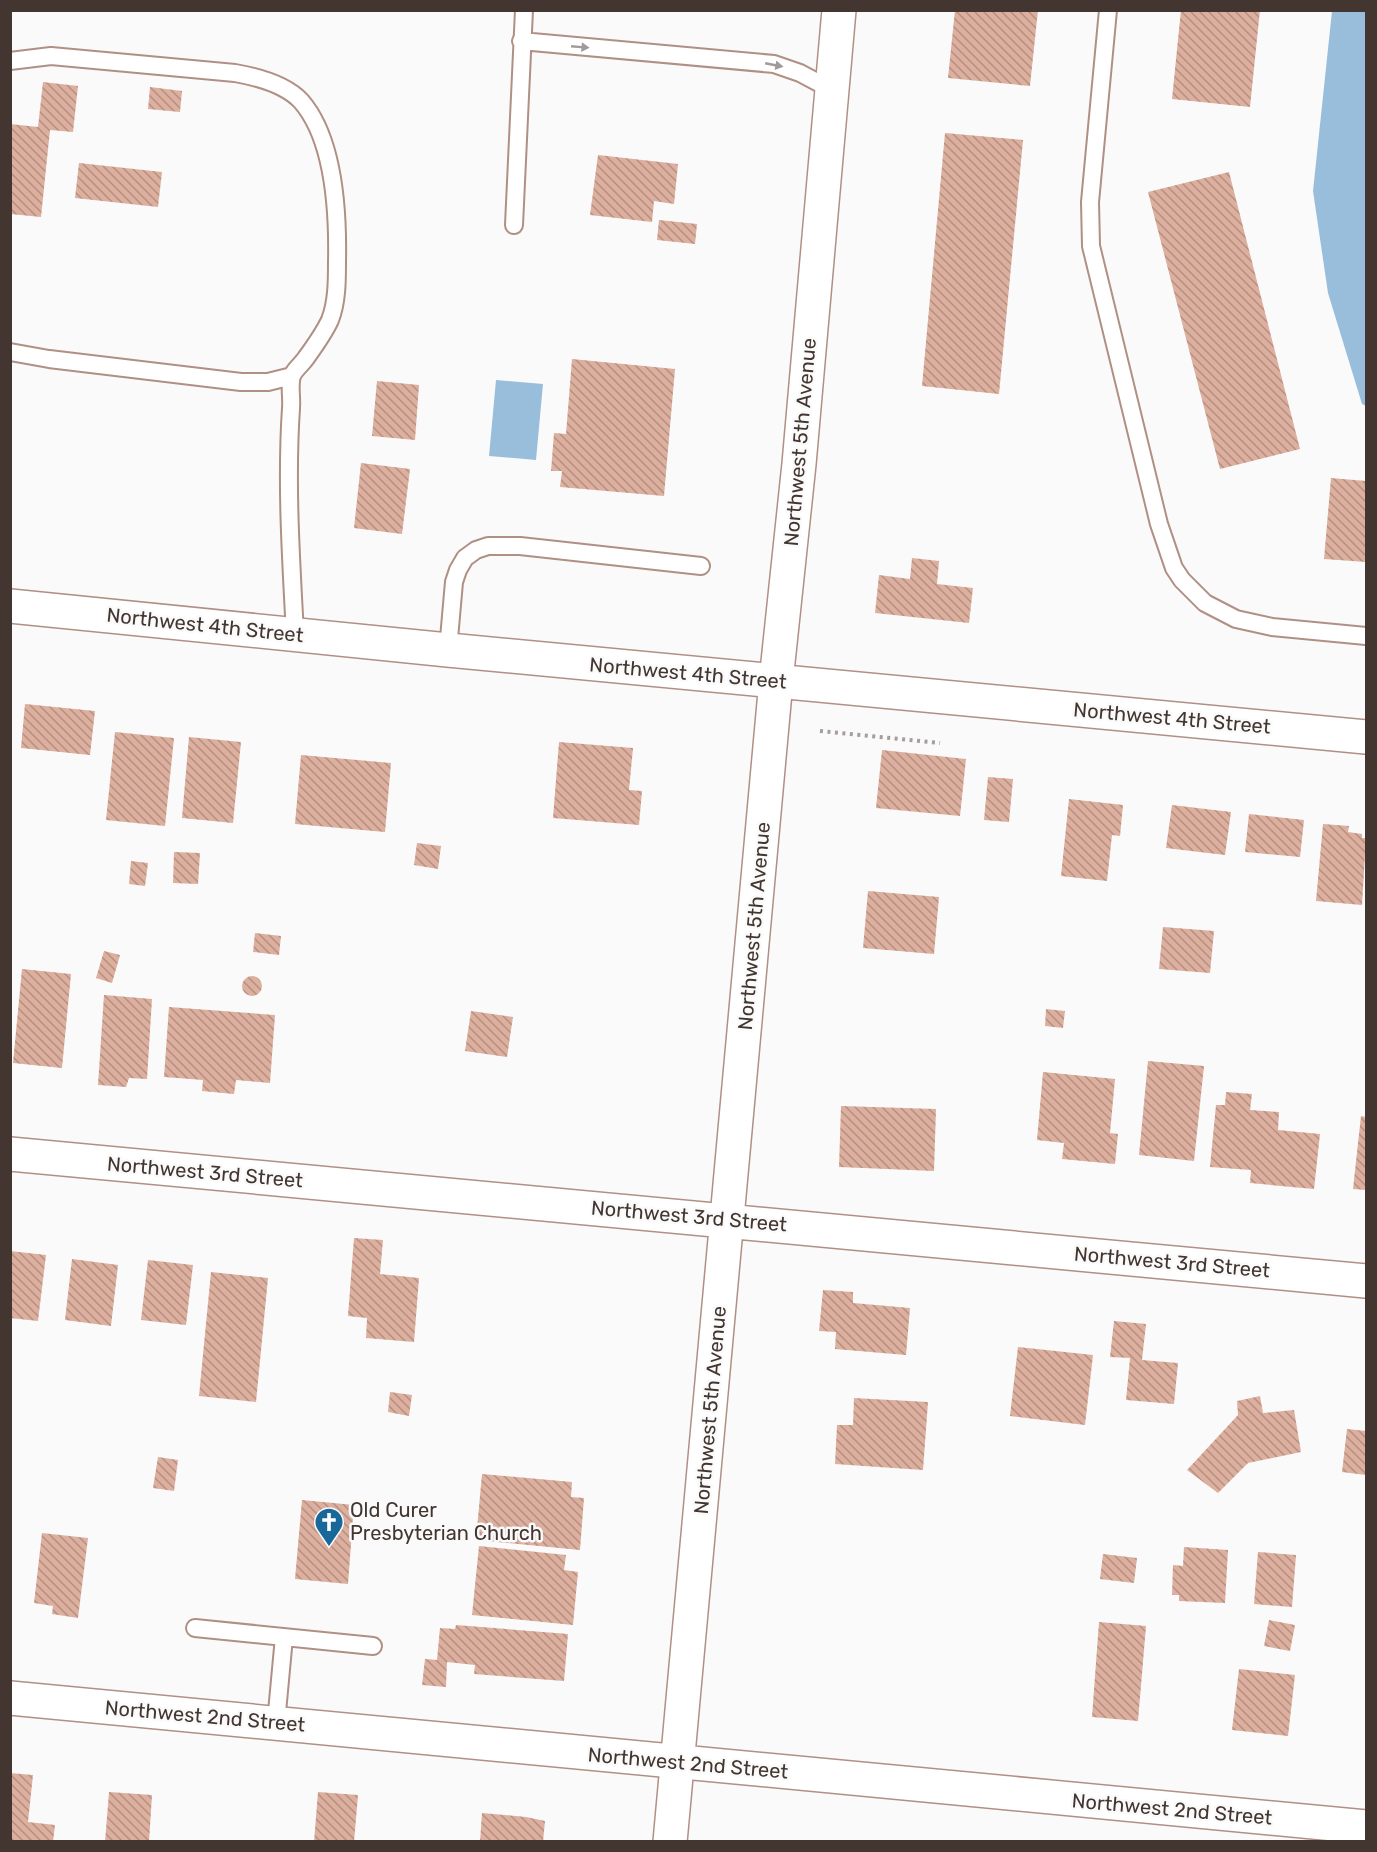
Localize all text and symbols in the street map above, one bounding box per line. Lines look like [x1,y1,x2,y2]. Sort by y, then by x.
one-way arrow [570,42,589,51]
one-way arrow [764,61,783,70]
street label: Northwest 5th Avenue [779,337,821,547]
street label: Northwest 4th Street [105,603,305,647]
street label: Northwest 4th Street [588,652,788,694]
street label: Northwest 4th Street [1072,697,1272,739]
street label: Northwest 5th Avenue [733,821,775,1031]
street label: Northwest 3rd Street [106,1151,304,1193]
street label: Northwest 3rd Street [590,1195,788,1237]
street label: Northwest 3rd Street [1073,1241,1271,1283]
street label: Northwest 5th Avenue [689,1305,731,1515]
place label: Old Curer Presbyterian Church [350,1498,542,1545]
church icon: Old Curer Presbyterian Church [313,1506,345,1548]
street label: Northwest 2nd Street [104,1695,306,1737]
street label: Northwest 2nd Street [587,1742,789,1784]
street label: Northwest 2nd Street [1071,1788,1273,1830]

